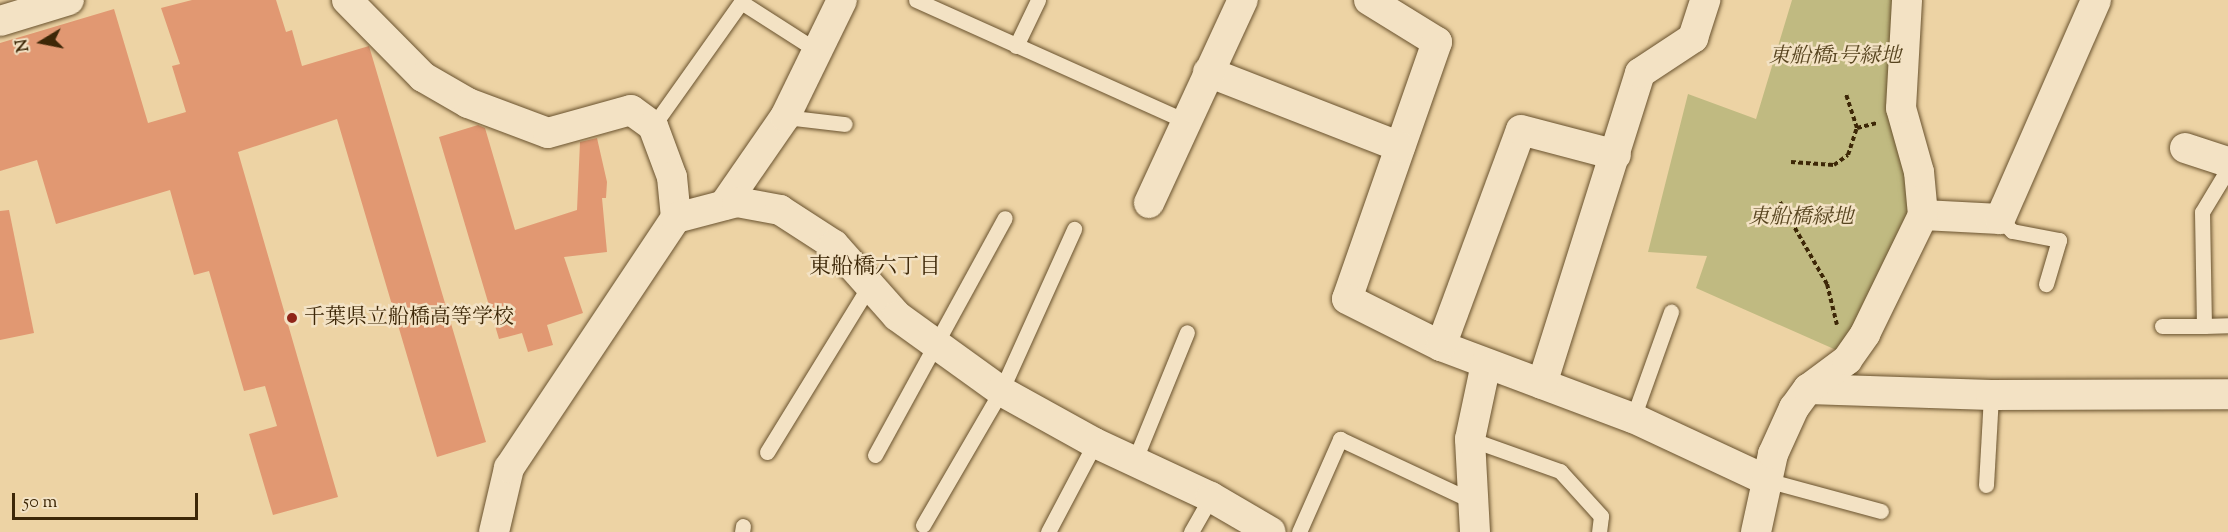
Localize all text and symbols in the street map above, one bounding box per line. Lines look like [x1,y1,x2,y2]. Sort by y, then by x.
north arrow [12,12,72,72]
text: N [11,37,36,54]
park label: 東船橋1号緑地 [1769,44,1901,70]
park label: 東船橋緑地 [1749,205,1853,231]
district label: 東船橋六丁目 [809,256,941,282]
place label: 千葉県立船橋高等学校 [304,305,514,331]
marker: 千葉県立船橋高等学校 [285,311,299,325]
scale bar [15,481,201,519]
text: 50 m [23,490,57,516]

